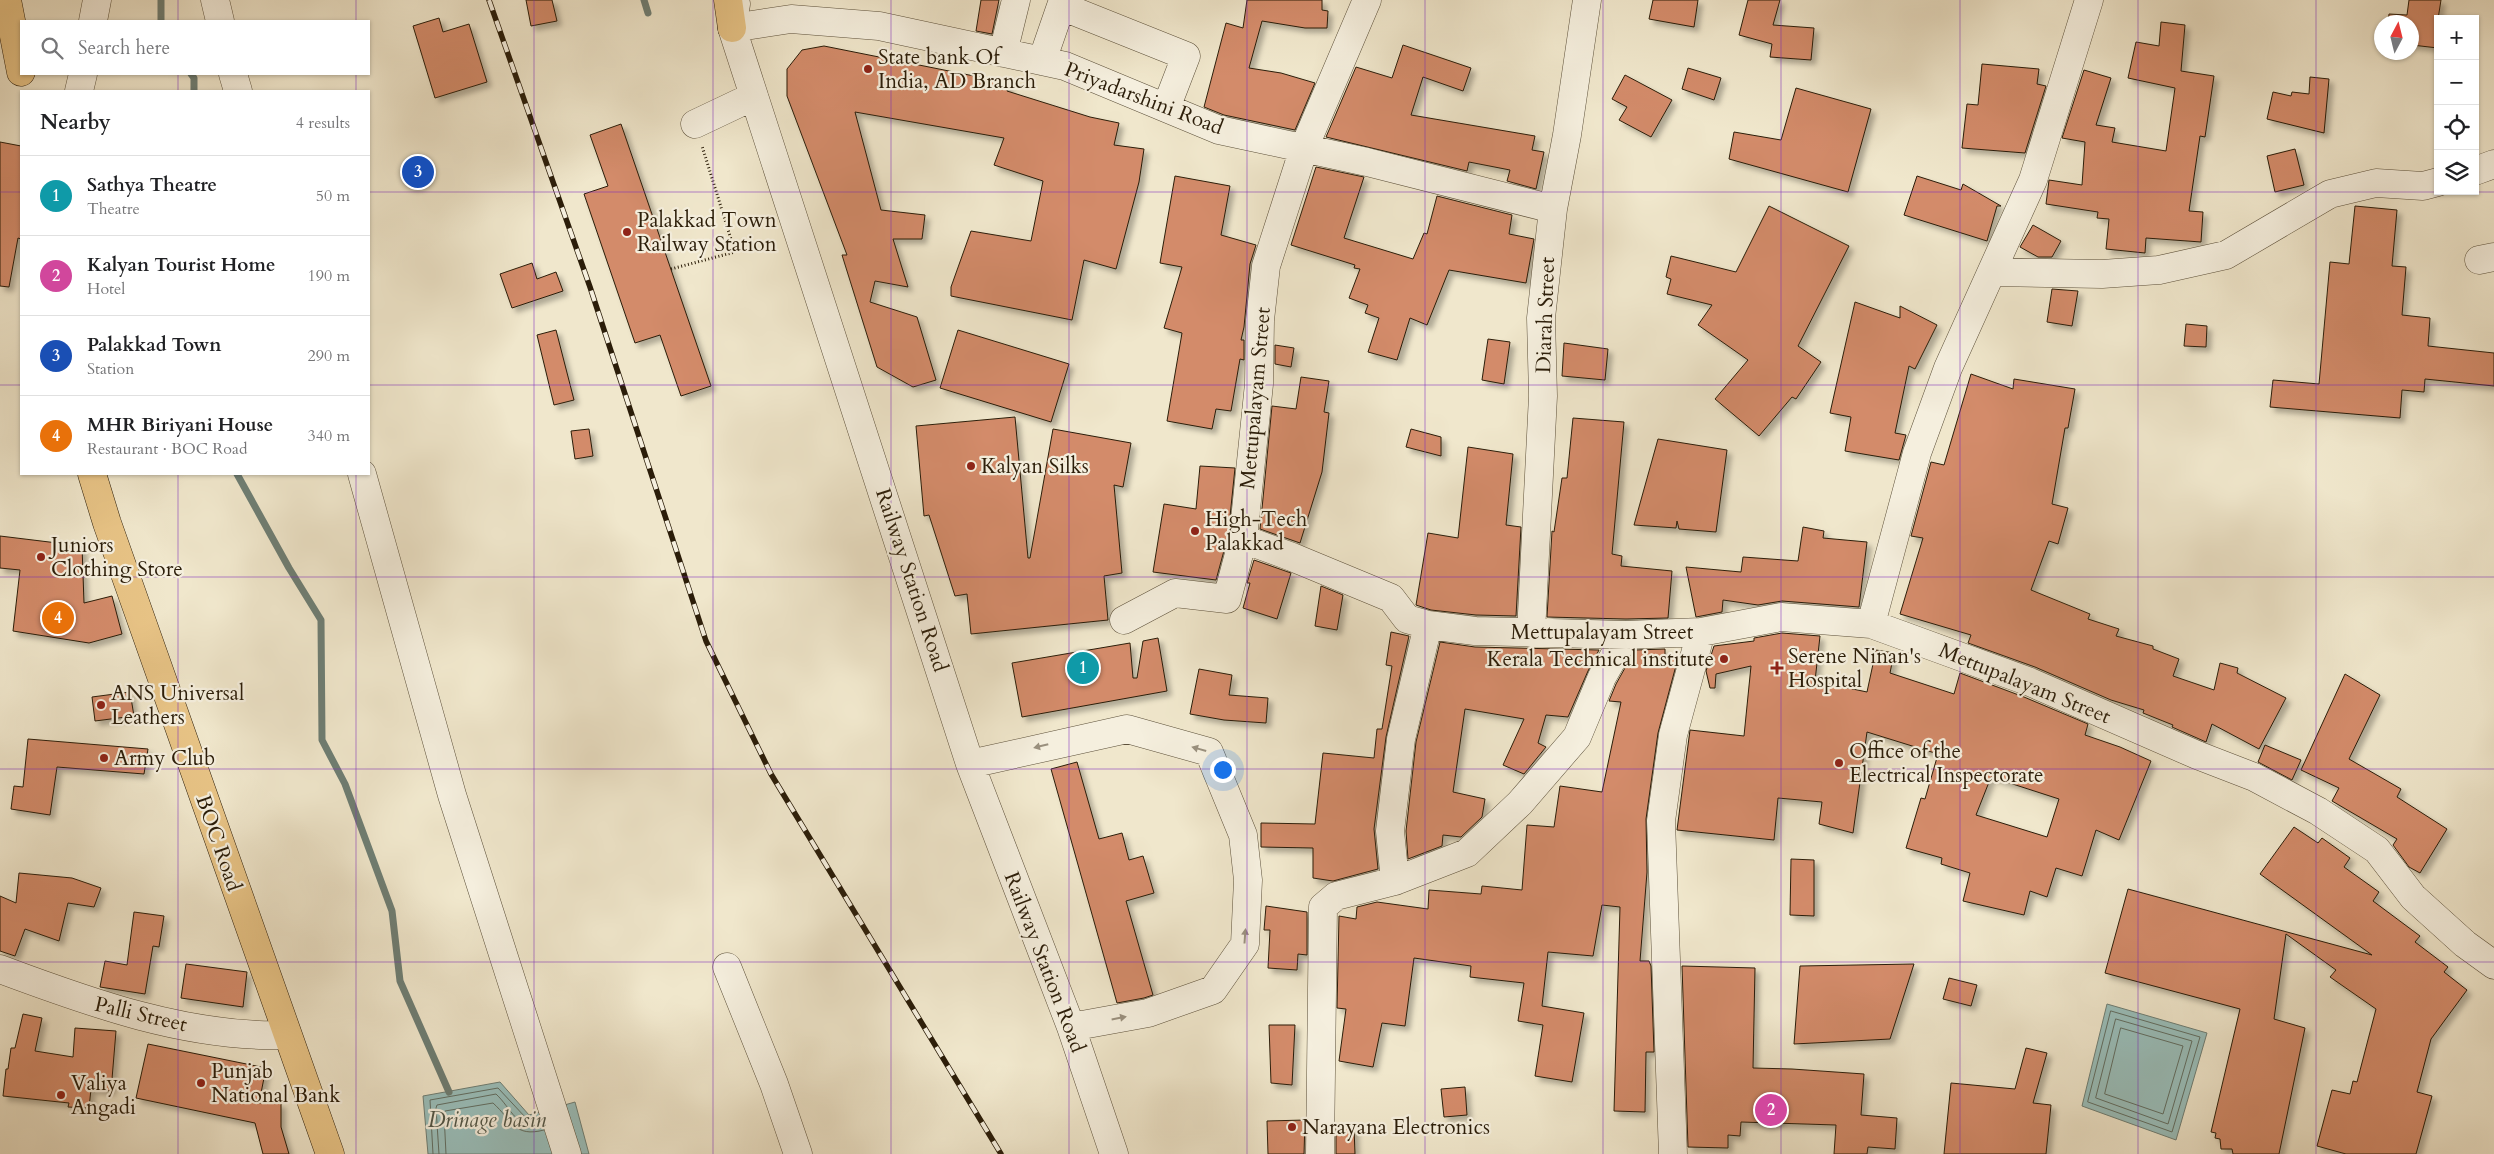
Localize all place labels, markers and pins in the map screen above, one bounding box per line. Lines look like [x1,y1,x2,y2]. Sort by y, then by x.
place label: State bank Of India, AD Branch [878,43,1036,96]
marker: State bank Of India, AD Branch [862,63,874,75]
pin: 3 [402,153,434,191]
place label: Palakkad Town Railway Station [637,206,777,259]
marker: Palakkad Town Railway Station [621,226,633,238]
place label: Kalyan Silks [981,452,1089,481]
marker: Kalyan Silks [965,460,977,472]
place label: High-Tech Palakkad [1205,505,1308,558]
marker: High-Tech Palakkad [1189,525,1201,537]
place label: Juniors Clothing Store [48,531,183,584]
marker: Juniors Clothing Store [35,551,47,563]
pin: 4 [42,599,74,637]
place label: Serene Ninan's Hospital [1788,642,1921,695]
place label: Kerala Technical institute [1487,645,1714,674]
pin: 1 [1067,649,1099,687]
marker: Kerala Technical institute [1718,653,1730,665]
marker: Serene Ninan's Hospital [1770,661,1784,675]
place label: ANS Universal Leathers [111,679,244,732]
marker: ANS Universal Leathers [95,699,107,711]
place label: Office of the Electrical Inspectorate [1849,737,2044,790]
place label: Army Club [114,744,215,773]
marker: Army Club [98,752,110,764]
marker: Office of the Electrical Inspectorate [1833,757,1845,769]
place label: Punjab National Bank [211,1057,341,1110]
place label: Valiya Angadi [71,1069,136,1122]
marker: Punjab National Bank [195,1077,207,1089]
marker: Valiya Angadi [55,1089,67,1101]
pin: 2 [1755,1091,1787,1129]
place label: Narayana Electronics [1302,1113,1490,1142]
marker: Narayana Electronics [1286,1121,1298,1133]

